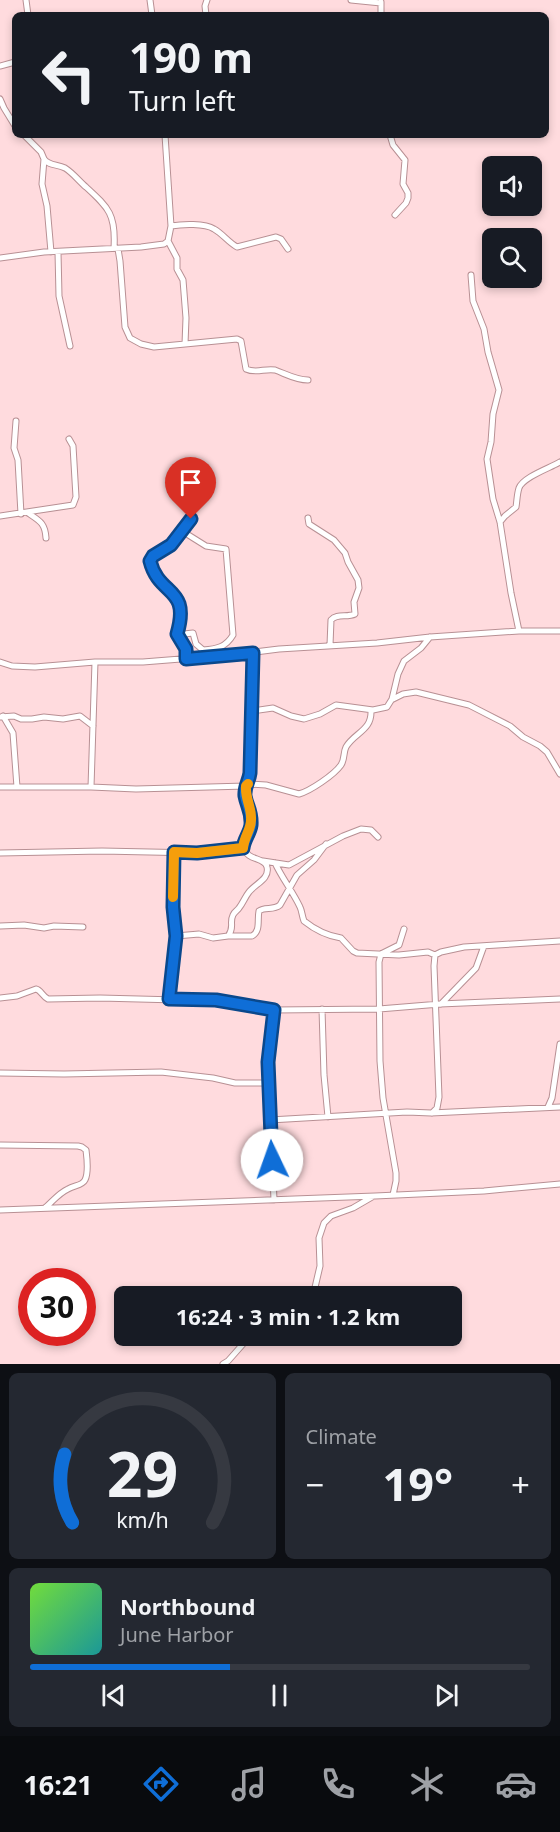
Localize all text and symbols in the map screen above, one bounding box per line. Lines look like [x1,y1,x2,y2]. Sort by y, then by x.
text: 190 m [129,28,253,85]
icon: left [30,36,108,114]
text: Turn left [129,82,235,119]
map controls [482,156,542,288]
button: sound [482,156,542,216]
button: search [482,228,542,288]
pin [165,457,216,519]
icon: arrive [174,466,207,499]
position arrow [240,1128,304,1192]
speed limit sign: 30 [18,1268,96,1346]
text: 16:24 · 3 min · 1.2 km [176,1301,400,1331]
text: Climate [306,1423,377,1450]
text: 29 [107,1430,178,1515]
text: 19° [382,1453,453,1514]
text: − [306,1462,324,1507]
text: + [511,1462,530,1507]
text: km/h [116,1505,169,1534]
text: Northbound [120,1591,255,1621]
text: June Harbor [120,1621,234,1648]
icon: previous [97,1679,130,1712]
icon: pause [263,1679,296,1712]
icon: next [430,1679,463,1712]
icon: directions [140,1763,182,1805]
icon: music [228,1763,270,1805]
icon: phone [317,1763,359,1805]
icon: climate [406,1763,448,1805]
icon: car [495,1763,537,1805]
text: 16:21 [23,1766,93,1803]

